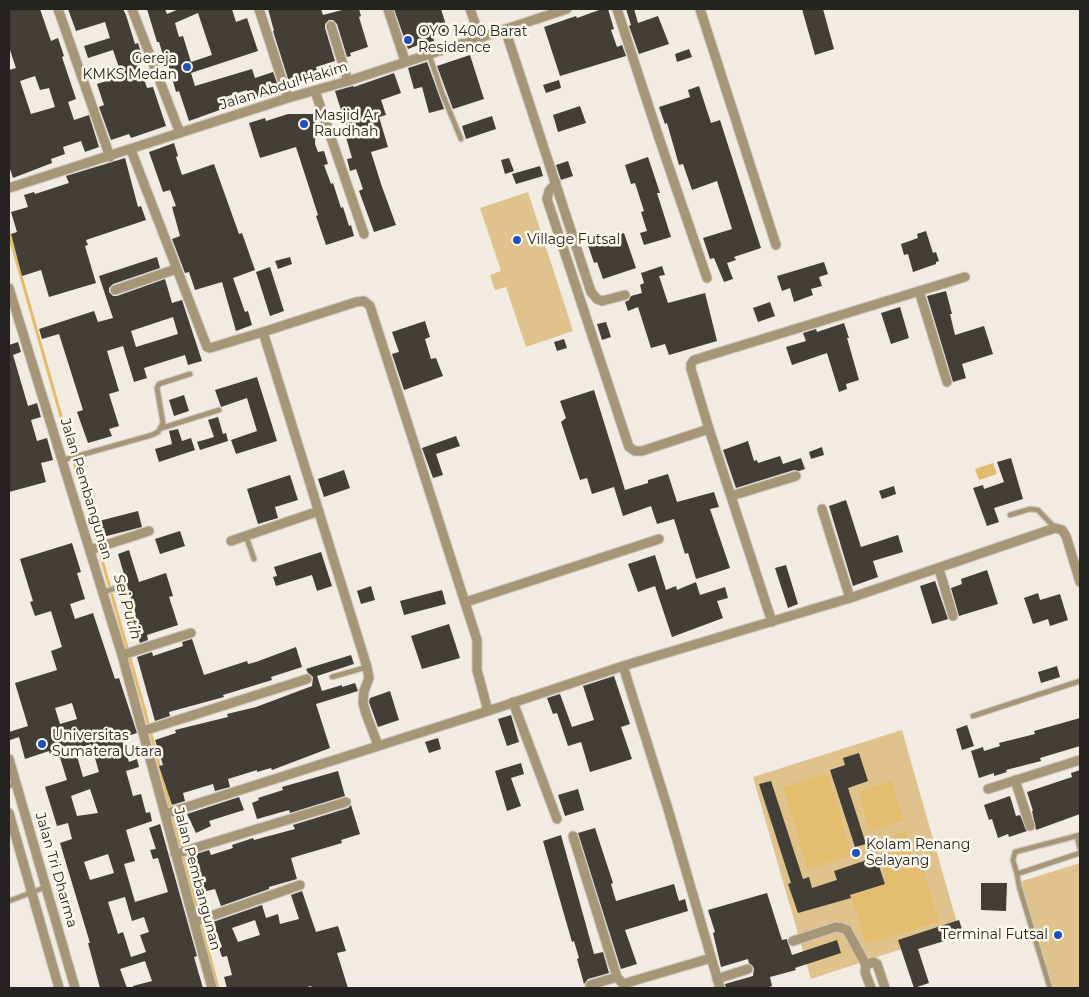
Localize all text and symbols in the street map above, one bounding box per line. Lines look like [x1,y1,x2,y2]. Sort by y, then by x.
place label: OYO 1400 Barat Residence [418,24,528,56]
marker: OYO 1400 Barat Residence [402,34,414,46]
place label: Gereja KMKS Medan [83,51,177,84]
street label: Jalan Abdul Hakim [218,59,350,113]
marker: Gereja KMKS Medan [181,61,193,73]
place label: Masjid Ar Raudhah [314,108,379,140]
marker: Masjid Ar Raudhah [298,118,310,130]
place label: Village Futsal [527,232,620,248]
marker: Village Futsal [511,234,523,246]
street label: Jalan Pembangunan [56,416,116,562]
water label: Sei Putih [109,572,145,642]
place label: Universitas Sumatera Utara [52,728,162,760]
marker: Universitas Sumatera Utara [36,738,48,750]
street label: Jalan Pembangunan [170,806,224,952]
street label: Jalan Tri Dharma [32,810,80,930]
place label: Kolam Renang Selayang [866,837,970,870]
marker: Kolam Renang Selayang [850,847,862,859]
place label: Terminal Futsal [940,927,1048,943]
marker: Terminal Futsal [1052,929,1064,941]

